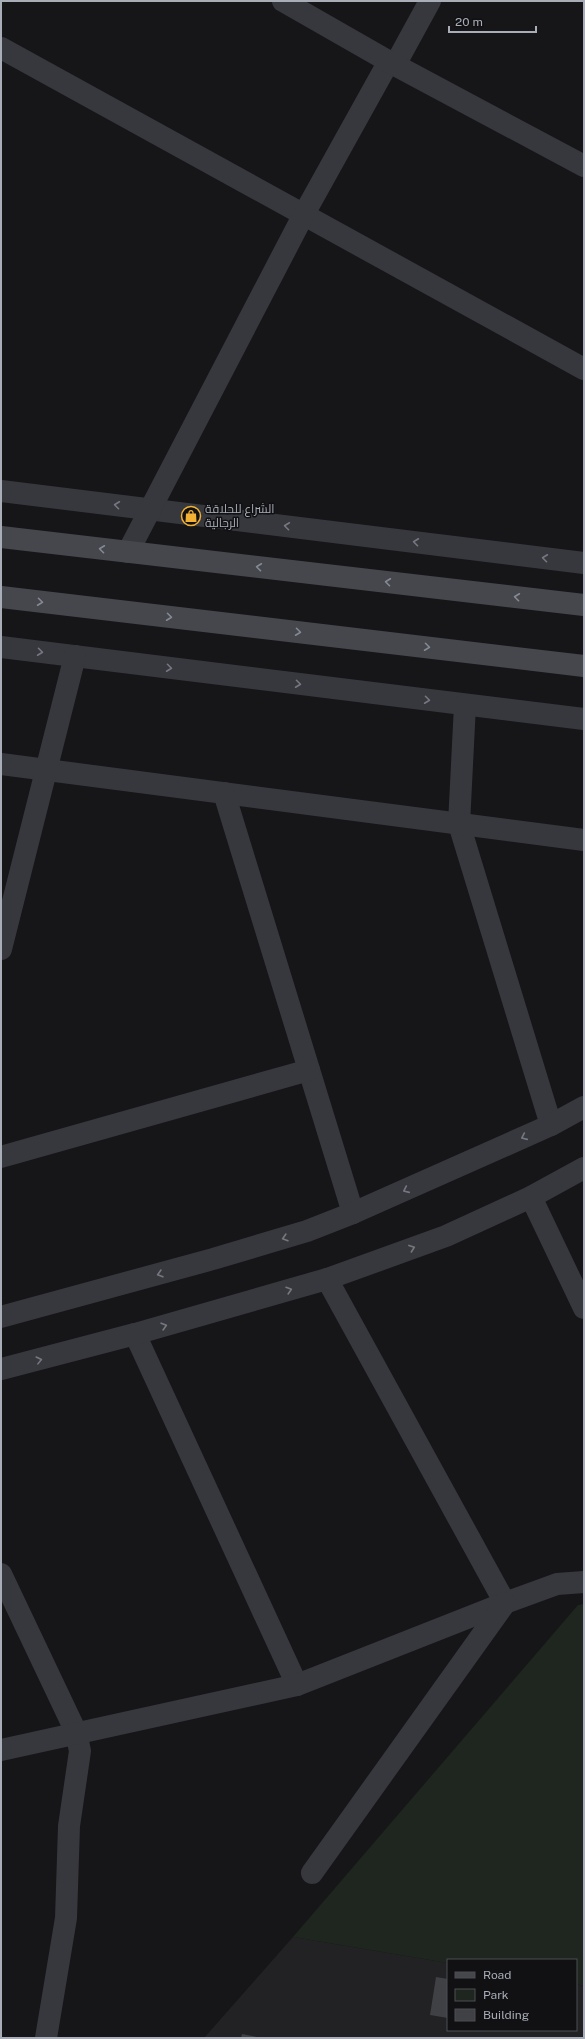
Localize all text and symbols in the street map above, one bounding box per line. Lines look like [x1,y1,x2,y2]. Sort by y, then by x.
scale bar [449,8,536,34]
text: 20 m [455,15,483,29]
one-way arrow [113,501,120,510]
place label: الشراع للحلاقة الرجالية [205,502,275,530]
shop icon: الشراع للحلاقة الرجالية [180,505,202,527]
one-way arrow [284,522,290,531]
one-way arrow [413,538,419,547]
one-way arrow [99,545,105,554]
one-way arrow [542,554,548,563]
one-way arrow [256,563,262,572]
one-way arrow [385,578,391,587]
one-way arrow [514,593,520,602]
one-way arrow [37,597,43,606]
one-way arrow [166,612,172,621]
one-way arrow [295,627,301,636]
one-way arrow [424,642,430,651]
one-way arrow [37,647,43,656]
one-way arrow [166,663,172,672]
one-way arrow [295,679,301,688]
one-way arrow [424,695,430,704]
one-way arrow [521,1132,529,1140]
one-way arrow [402,1185,410,1193]
one-way arrow [282,1233,289,1242]
one-way arrow [409,1245,416,1253]
one-way arrow [157,1269,164,1278]
one-way arrow [286,1286,293,1295]
one-way arrow [161,1322,168,1331]
one-way arrow [36,1356,42,1364]
legend [447,1959,577,2031]
text: Road [483,1968,511,1982]
text: Park [483,1988,509,2002]
text: Building [483,2008,529,2022]

